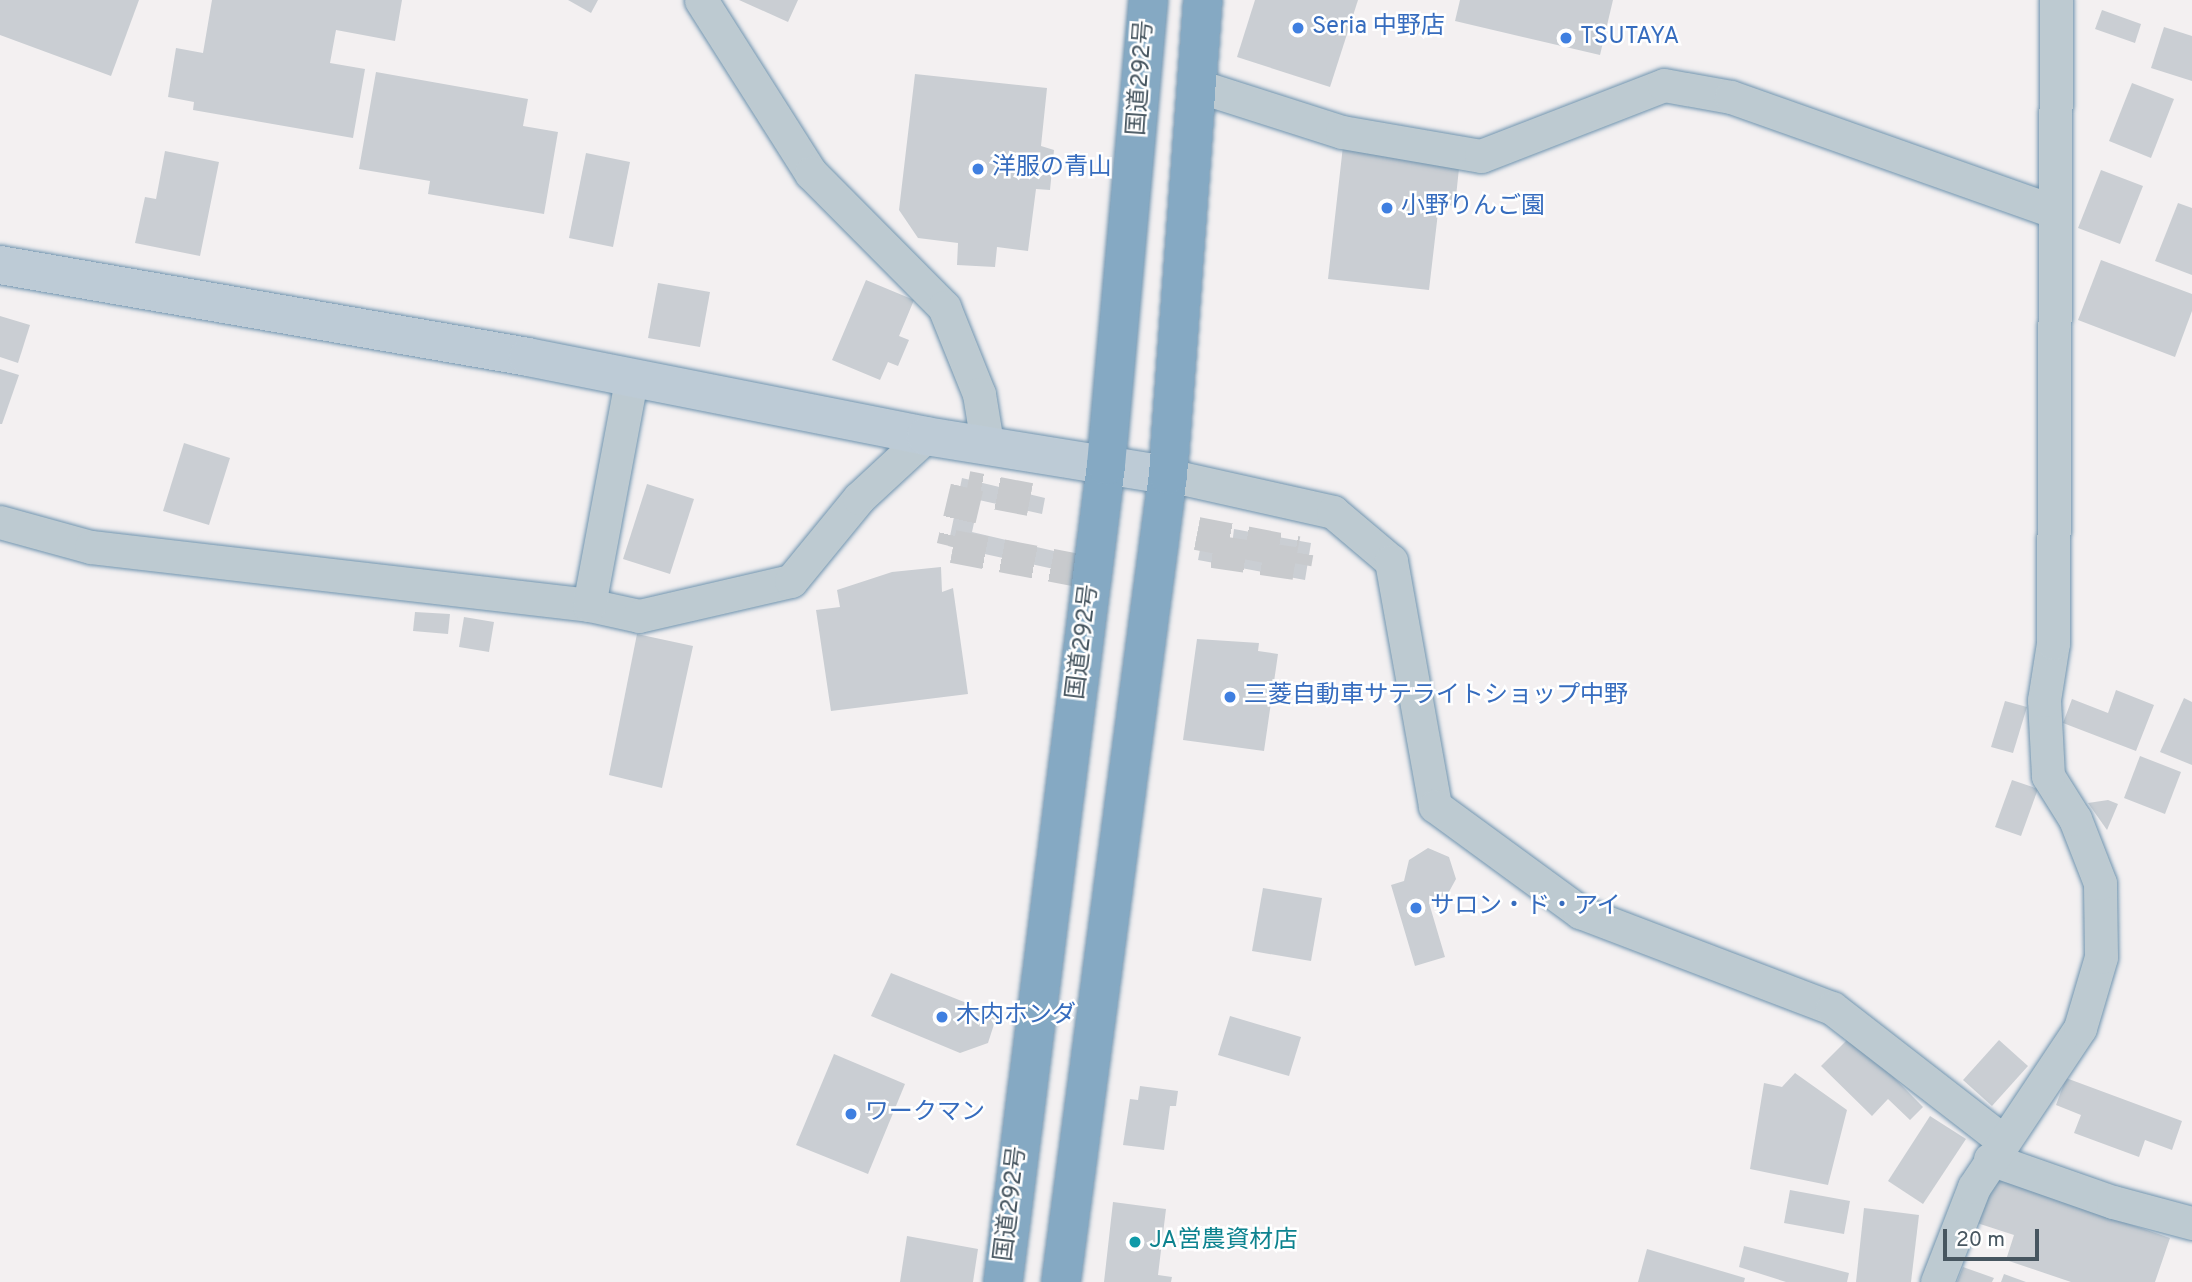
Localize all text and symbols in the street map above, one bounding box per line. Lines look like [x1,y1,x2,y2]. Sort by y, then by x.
place label: Seria 中野店 [1312,14,1445,42]
street label: 国道292号 [1124,19,1160,137]
marker: Seria 中野店 [1290,20,1306,36]
place label: TSUTAYA [1580,24,1680,52]
marker: TSUTAYA [1558,30,1574,46]
place label: 洋服の青山 [992,155,1112,183]
marker: 洋服の青山 [970,161,986,177]
place label: 小野りんご園 [1401,194,1545,222]
marker: 小野りんご園 [1379,200,1395,216]
street label: 国道292号 [1063,583,1105,701]
place label: 三菱自動車サテライトショップ中野 [1244,683,1628,711]
marker: 三菱自動車サテライトショップ中野 [1222,689,1238,705]
place label: サロン・ド・アイ [1430,894,1622,922]
marker: サロン・ド・アイ [1408,900,1424,916]
place label: 木内ホンダ [956,1003,1076,1031]
marker: 木内ホンダ [934,1009,950,1025]
place label: ワークマン [865,1100,985,1128]
marker: ワークマン [843,1106,859,1122]
street label: 国道292号 [991,1145,1033,1263]
scale bar [1947,1216,2043,1260]
text: 20 m [1956,1227,2005,1254]
place label: JA営農資材店 [1149,1228,1297,1256]
marker: JA営農資材店 [1127,1234,1143,1250]

